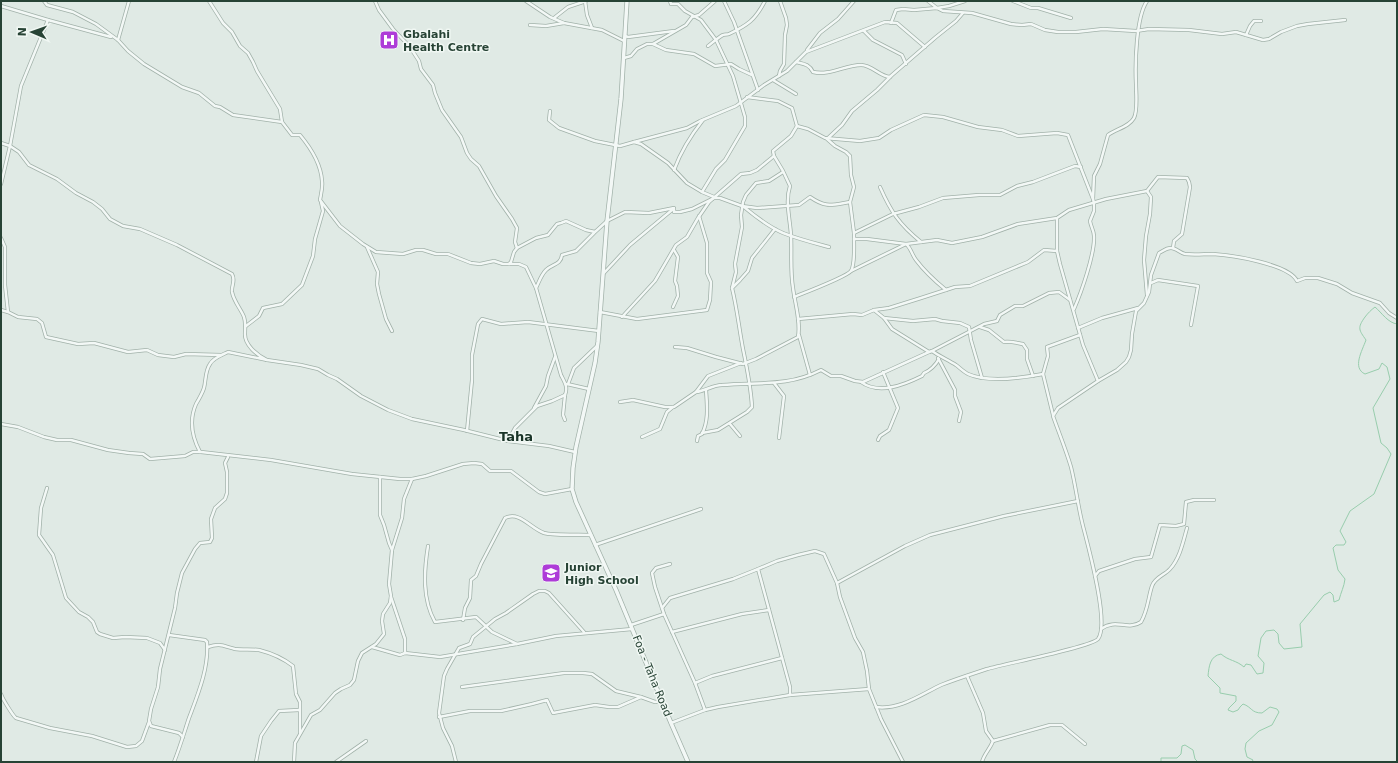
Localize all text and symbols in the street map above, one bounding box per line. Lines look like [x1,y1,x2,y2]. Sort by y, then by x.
north arrow [12,12,52,52]
text: N [16,27,29,37]
place label: Gbalahi Health Centre [403,28,489,54]
hospital icon: Gbalahi Health Centre [378,29,400,51]
district label: Taha [499,429,533,444]
place label: Junior High School [564,561,639,587]
school or university icon: Junior High School [540,562,562,584]
street label: Foa - Taha Road [630,633,674,719]

